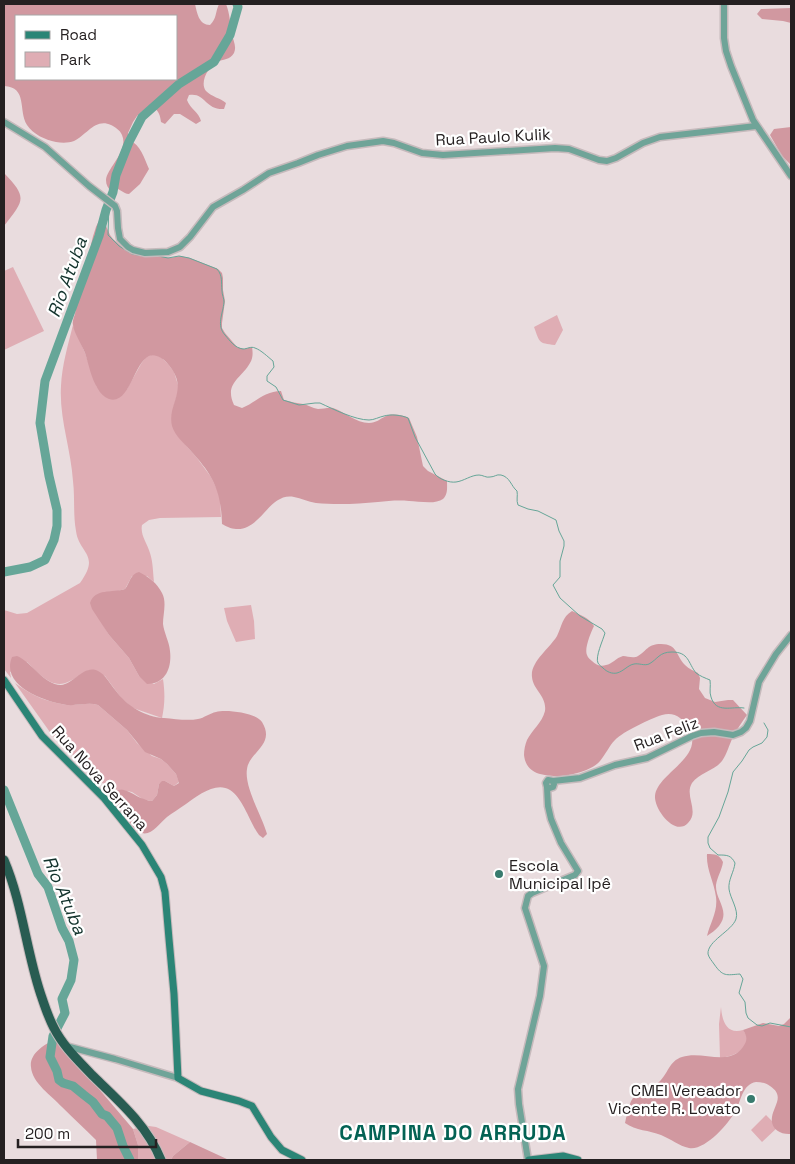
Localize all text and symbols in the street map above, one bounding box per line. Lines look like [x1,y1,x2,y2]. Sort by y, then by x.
legend [15,15,178,80]
text: Road [60,25,97,44]
text: Park [60,50,91,69]
street label: Rua Paulo Kulik [435,123,551,150]
water label: Rio Atuba [42,233,92,320]
street label: Rua Feliz [631,712,701,756]
street label: Rua Nova Serrana [47,721,153,835]
water label: Rio Atuba [38,852,92,939]
place label: Escola Municipal Ipê [509,855,611,894]
marker: Escola Municipal Ipê [493,868,505,880]
place label: CMEI Vereador Vicente R. Lovato [608,1080,741,1119]
marker: CMEI Vereador Vicente R. Lovato [745,1093,757,1105]
scale bar [18,1116,155,1148]
district label: CAMPINA DO ARRUDA [339,1119,567,1146]
text: 200 m [25,1124,70,1143]

